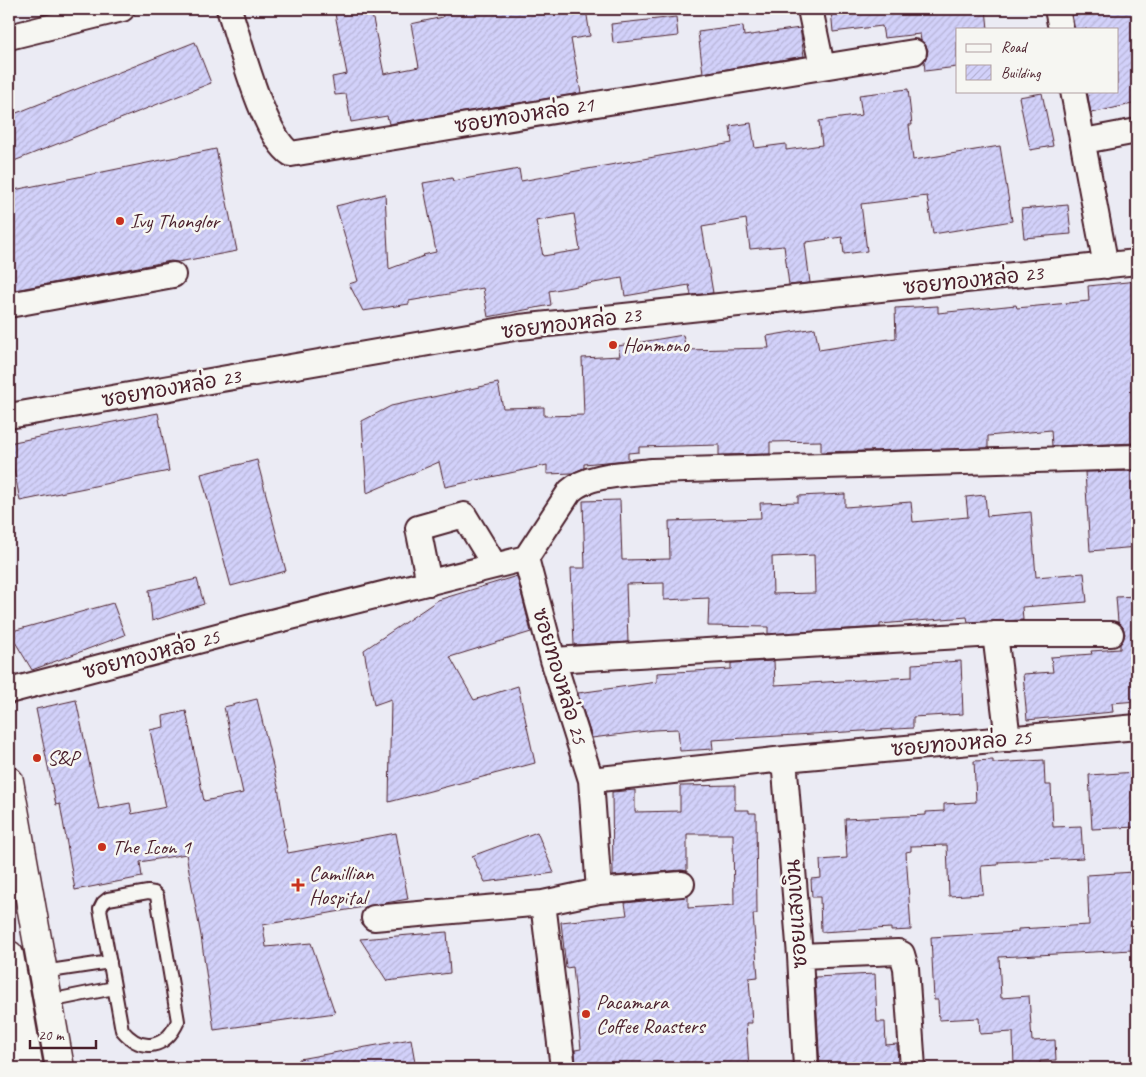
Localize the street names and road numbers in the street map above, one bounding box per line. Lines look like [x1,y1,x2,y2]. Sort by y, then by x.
street label: ซอยทองหล่อ 21 [453,91,597,139]
street label: ซอยทองหล่อ 23 [902,260,1046,300]
street label: ซอยทองหล่อ 23 [500,301,644,344]
street label: ซอยทองหล่อ 23 [100,363,244,413]
street label: ซอยทองหล่อ 25 [527,605,593,748]
street label: ซอยทองหล่อ 25 [80,623,224,685]
street label: ซอยทองหล่อ 25 [890,724,1034,762]
street label: ซอยแสงเงิน [779,859,813,969]

